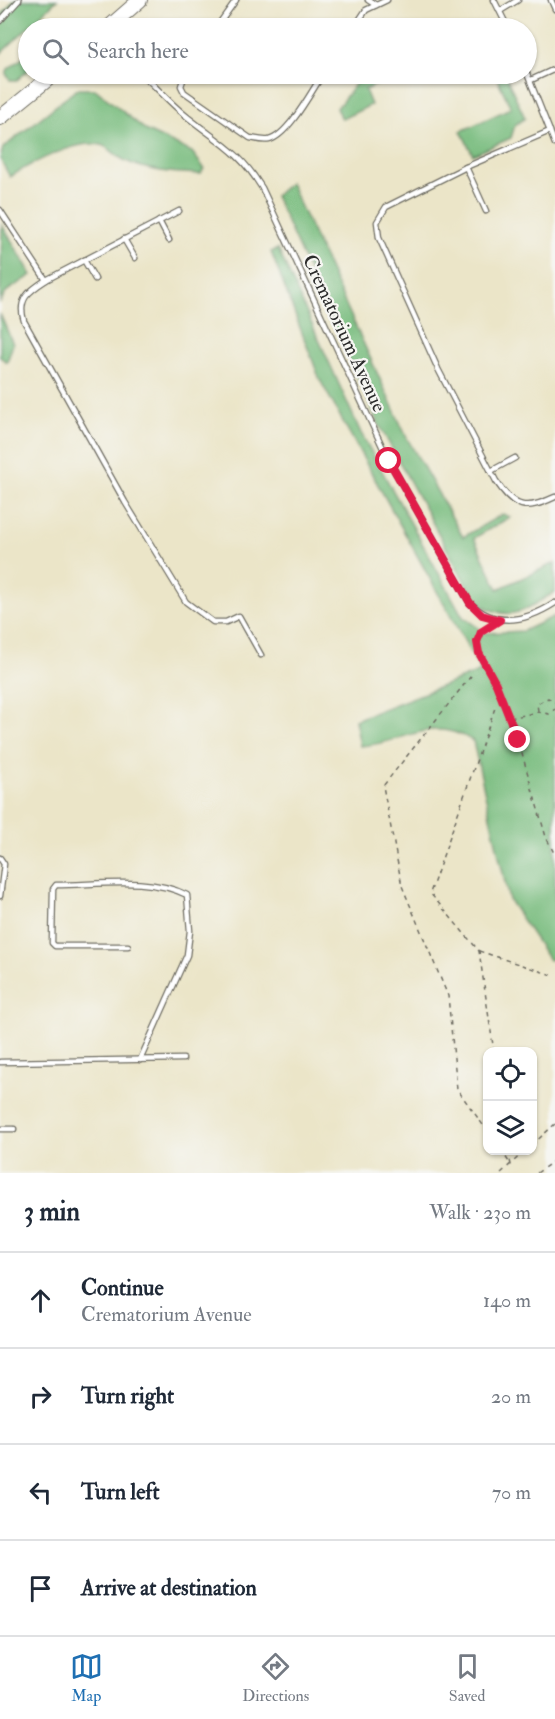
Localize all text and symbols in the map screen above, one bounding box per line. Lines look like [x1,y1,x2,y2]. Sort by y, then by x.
search box [18,18,537,84]
icon: search [39,35,72,68]
text: Search here [87,37,189,65]
street label: Crematorium Avenue [297,251,392,416]
route start [375,447,401,473]
route end [504,726,530,752]
map controls [483,1047,537,1155]
button: locate [483,1047,537,1101]
button: layers [483,1101,537,1155]
text: 3 min [24,1196,80,1228]
text: Walk · 230 m [429,1200,531,1225]
text: Continue [81,1274,164,1302]
icon: ahead [24,1284,57,1317]
text: 140 m [483,1288,531,1313]
text: Crematorium Avenue [81,1302,252,1327]
icon: right [24,1380,57,1413]
text: Turn right [81,1382,174,1410]
text: 20 m [491,1384,531,1409]
icon: left [24,1476,57,1509]
text: Turn left [81,1478,160,1506]
text: 70 m [492,1480,531,1505]
icon: arrive [24,1572,57,1605]
text: Arrive at destination [81,1574,257,1602]
tab: Map [70,1650,103,1706]
tab: Directions [242,1650,309,1706]
tab: Saved [449,1650,485,1706]

